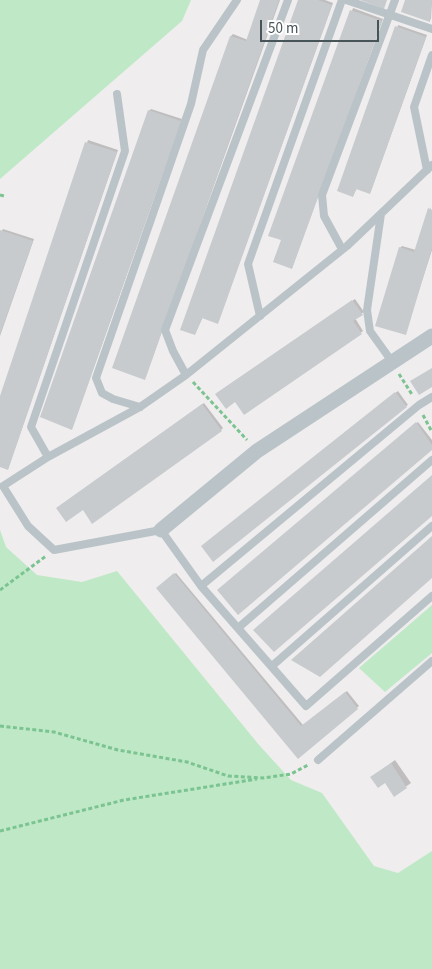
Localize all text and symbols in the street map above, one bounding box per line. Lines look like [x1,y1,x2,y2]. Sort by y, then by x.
scale bar [262,10,381,42]
text: 50 m [268,18,298,39]

